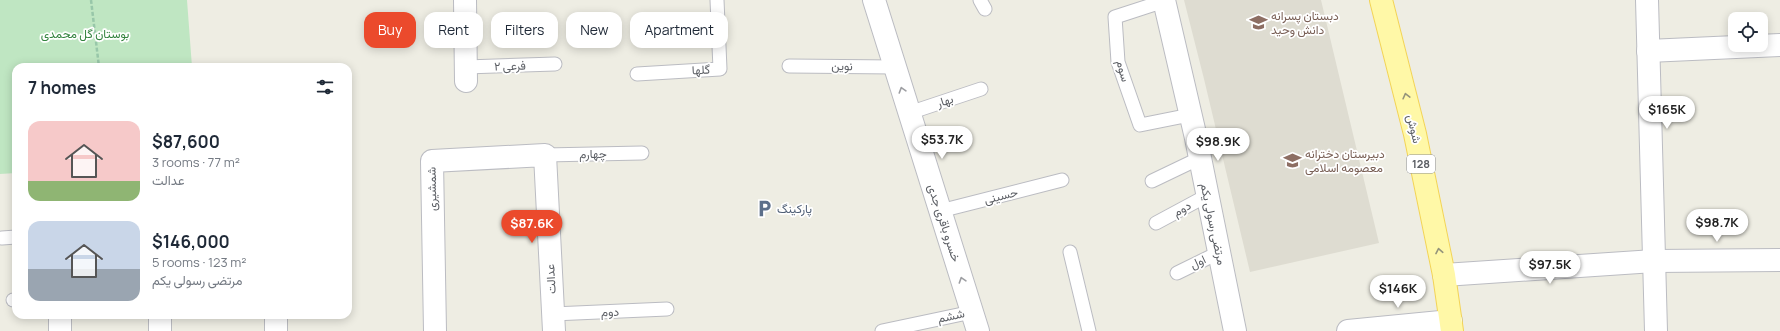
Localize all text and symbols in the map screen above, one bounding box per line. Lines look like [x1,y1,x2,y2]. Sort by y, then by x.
place label: دبستان پسرانه دانش وحید [1271,7,1339,38]
chip: Buy [364,12,416,48]
chip: Rent [424,12,483,48]
chip: Filters [491,12,558,48]
chip: New [566,12,622,48]
chip: Apartment [630,12,728,48]
map controls [1728,12,1768,52]
button: locate [1728,12,1768,52]
school or university icon: دبستان پسرانه دانش وحید [1248,13,1268,33]
park label: بوستان گل محمدی [41,25,129,42]
street label: فرعی ۲ [494,56,526,75]
street label: نوین [831,57,853,74]
street label: سوم [1112,58,1135,84]
street label: گلها [691,61,711,78]
text: 7 homes [28,76,96,99]
icon: filters [314,76,336,98]
one-way arrow [898,86,907,93]
street label: بهار [933,90,955,112]
one-way arrow [1403,93,1411,100]
pin: $165K [1639,96,1695,130]
text: $165K [1648,100,1686,118]
street label: شوش [1403,113,1426,145]
pin: $53.7K [909,126,975,160]
pin: $98.9K [1185,128,1251,162]
text: $87,600 [152,130,220,153]
text: $53.7K [921,130,963,148]
text: $98.9K [1196,132,1240,150]
icon: home [60,137,108,185]
street label: چهارم [579,145,607,162]
place label: دبیرستان دخترانه معصومه اسلامی [1305,145,1385,176]
school or university icon: دبیرستان دخترانه معصومه اسلامی [1282,151,1302,171]
text: 3 rooms · 77 m² [152,153,240,171]
road number: 128 [1407,155,1435,173]
street label: شمشیری [423,167,440,211]
text: عدالت [152,171,185,189]
street label: مرتضی رسولی یکم [1196,181,1230,267]
street label: خسرو باقری جدی [924,182,965,264]
street label: حسینی [982,183,1020,208]
street label: دوم [1170,197,1194,220]
parking icon: پارکینگ [754,199,774,219]
place label: پارکینگ [777,200,812,217]
pin: $98.7K [1684,209,1750,243]
pin: $87.6K [499,210,565,244]
text: $98.7K [1695,213,1739,231]
text: $87.6K [510,214,554,232]
text: $146,000 [152,230,230,253]
icon: home [60,237,108,285]
one-way arrow [1435,248,1443,254]
street label: اول [1187,251,1209,273]
pin: $97.5K [1517,251,1583,285]
text: 5 rooms · 123 m² [152,253,247,271]
text: $97.5K [1529,255,1571,273]
street label: عدالت [541,264,560,294]
text: مرتضی رسولی یکم [152,271,242,289]
pin: $146K [1370,275,1426,309]
one-way arrow [959,277,967,284]
text: $146K [1379,279,1417,297]
street label: دوم [601,303,620,320]
street label: ششم [936,304,966,327]

